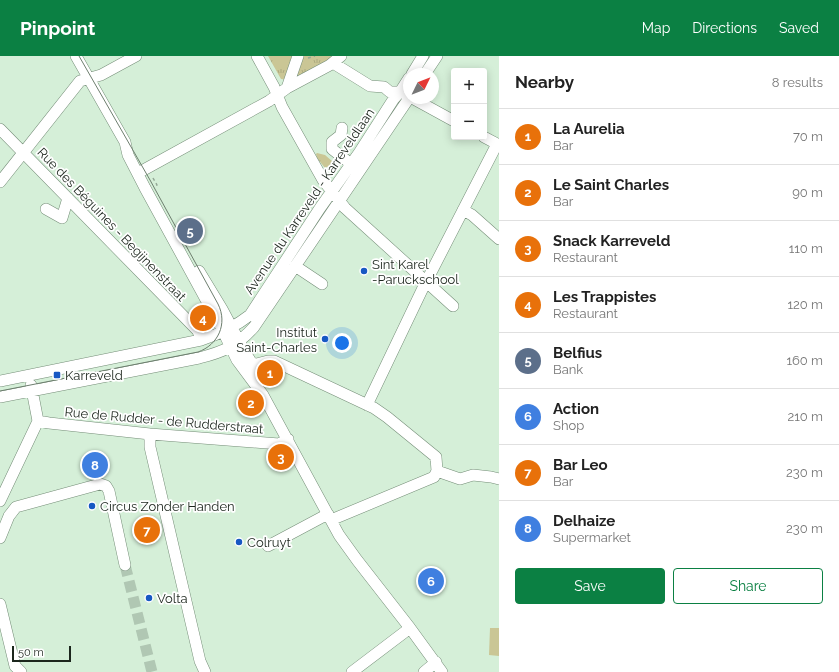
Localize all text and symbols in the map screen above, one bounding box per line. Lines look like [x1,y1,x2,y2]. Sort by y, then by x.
text: Pinpoint [20,17,95,39]
text: Map [642,20,670,36]
text: Directions [692,20,757,36]
text: Saved [779,20,819,36]
north arrow [403,68,439,104]
map controls [451,68,487,140]
button: + [451,68,487,104]
text: Nearby [515,72,574,92]
text: 8 results [772,75,823,90]
button: − [451,104,487,140]
street label: Avenue du Karreveld - Karreveldlaan [241,105,377,297]
text: La Aurelia [553,120,625,138]
text: 1 [525,129,531,144]
text: 70 m [793,129,823,144]
text: Bar [553,138,573,153]
street label: Rue des Béguines - Begijnenstraat [34,145,190,305]
text: Le Saint Charles [553,176,669,194]
text: 2 [524,185,532,200]
text: 90 m [792,185,823,200]
text: Bar [553,194,573,209]
pin: 5 [177,216,203,246]
text: Snack Karreveld [553,232,671,250]
text: 3 [524,241,532,256]
text: 110 m [789,241,823,256]
text: Restaurant [553,250,618,265]
place label: Sint Karel -Paruckschool [372,257,459,287]
marker: Sint Karel -Paruckschool [359,266,369,276]
text: Les Trappistes [553,288,656,306]
text: 4 [524,297,532,312]
text: 120 m [787,297,823,312]
pin: 4 [190,303,216,333]
text: Restaurant [553,306,618,321]
place label: Institut Saint-Charles [236,325,318,355]
your location [332,333,352,353]
marker: Institut Saint-Charles [320,334,330,344]
text: Belfius [553,344,602,362]
text: 5 [524,353,532,368]
text: 160 m [786,353,823,368]
pin: 1 [257,358,283,388]
text: Bank [553,362,583,377]
place label: Karreveld [65,368,123,383]
marker: Karreveld [52,370,62,380]
pin: 2 [238,388,264,418]
text: Action [553,400,599,418]
street label: Rue de Rudder - de Rudderstraat [64,404,265,437]
text: 6 [524,409,532,424]
text: 210 m [787,409,823,424]
text: Shop [553,418,584,433]
pin: 3 [268,442,294,472]
pin: 8 [82,450,108,480]
text: Bar Leo [553,456,608,474]
text: 7 [524,465,532,480]
text: 230 m [786,465,823,480]
text: Bar [553,474,573,489]
place label: Circus Zonder Handen [100,499,235,514]
marker: Circus Zonder Handen [87,501,97,511]
text: Delhaize [553,512,615,530]
pin: 7 [134,515,160,545]
text: 8 [524,521,532,536]
text: 230 m [786,521,823,536]
text: Supermarket [553,530,631,545]
place label: Colruyt [247,535,292,550]
marker: Colruyt [234,537,244,547]
pin: 6 [418,566,444,596]
button: Save [515,568,665,604]
button: Share [673,568,823,604]
place label: Volta [157,591,188,606]
marker: Volta [144,593,154,603]
scale bar [12,644,71,663]
text: 50 m [18,646,44,659]

